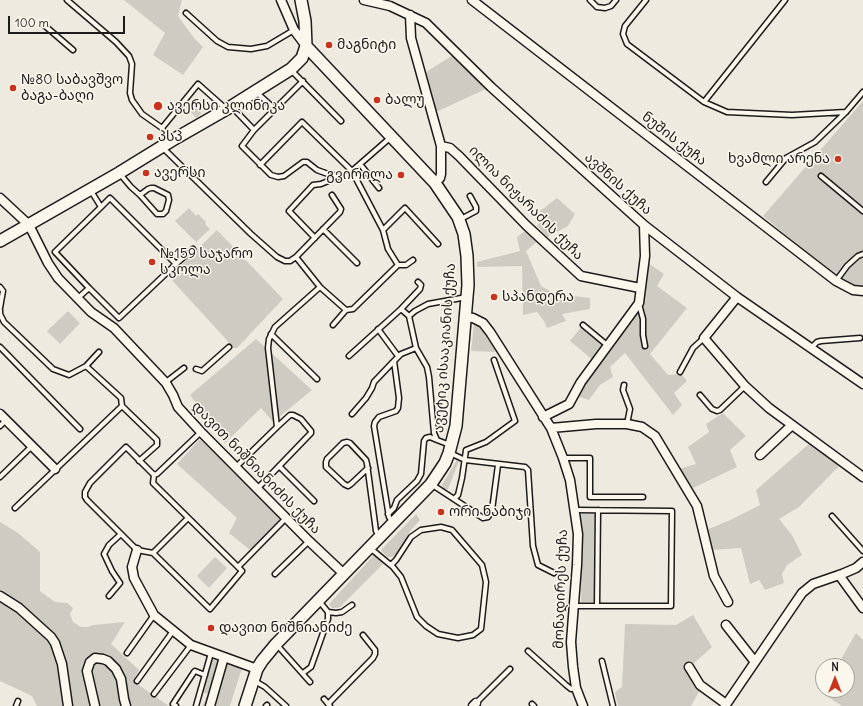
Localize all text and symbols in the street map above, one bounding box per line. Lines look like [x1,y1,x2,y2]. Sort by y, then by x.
scale bar [10,8,127,34]
text: 100 m [15,15,49,30]
place label: მაგნიტი [337,37,396,53]
marker: მაგნიტი [324,40,334,50]
place label: №80 საბავშვო ბაგა-ბაღი [21,72,123,104]
marker: №80 საბავშვო ბაგა-ბაღი [8,83,18,93]
place label: ბალუ [385,92,425,108]
marker: ბალუ [372,95,382,105]
place label: ავერსი კლინიკა [167,98,285,114]
marker: ავერსი კლინიკა [152,100,164,112]
street label: ნუშის ქუჩა [638,108,710,170]
place label: პსპ [158,129,183,145]
marker: პსპ [145,132,155,142]
street label: ილია ნიჟარაძის ქუჩა [465,142,587,264]
street label: ავშნის ქუჩა [581,149,655,219]
place label: ხვამლი არენა [728,151,830,167]
marker: ხვამლი არენა [833,154,843,164]
place label: ავერსი [154,165,206,181]
place label: გვირილა [326,167,393,183]
marker: ავერსი [141,168,151,178]
marker: გვირილა [396,170,406,180]
place label: №159 საჯარო სკოლა [160,246,253,278]
marker: №159 საჯარო სკოლა [147,257,157,267]
street label: ავეტიკ ისააკიანის ქუჩა [431,262,459,434]
place label: სპანდერა [502,289,574,305]
marker: სპანდერა [489,292,499,302]
street label: დავით ნიშნიანიძის ქუჩა [188,398,324,538]
place label: ორი ნაბიჯი [449,504,531,520]
marker: ორი ნაბიჯი [436,507,446,517]
street label: მონადირეს ქუჩა [551,529,571,649]
place label: დავით ნიშნიანიძე [219,620,353,636]
marker: დავით ნიშნიანიძე [206,623,216,633]
north arrow [815,658,855,698]
text: N [831,660,839,674]

